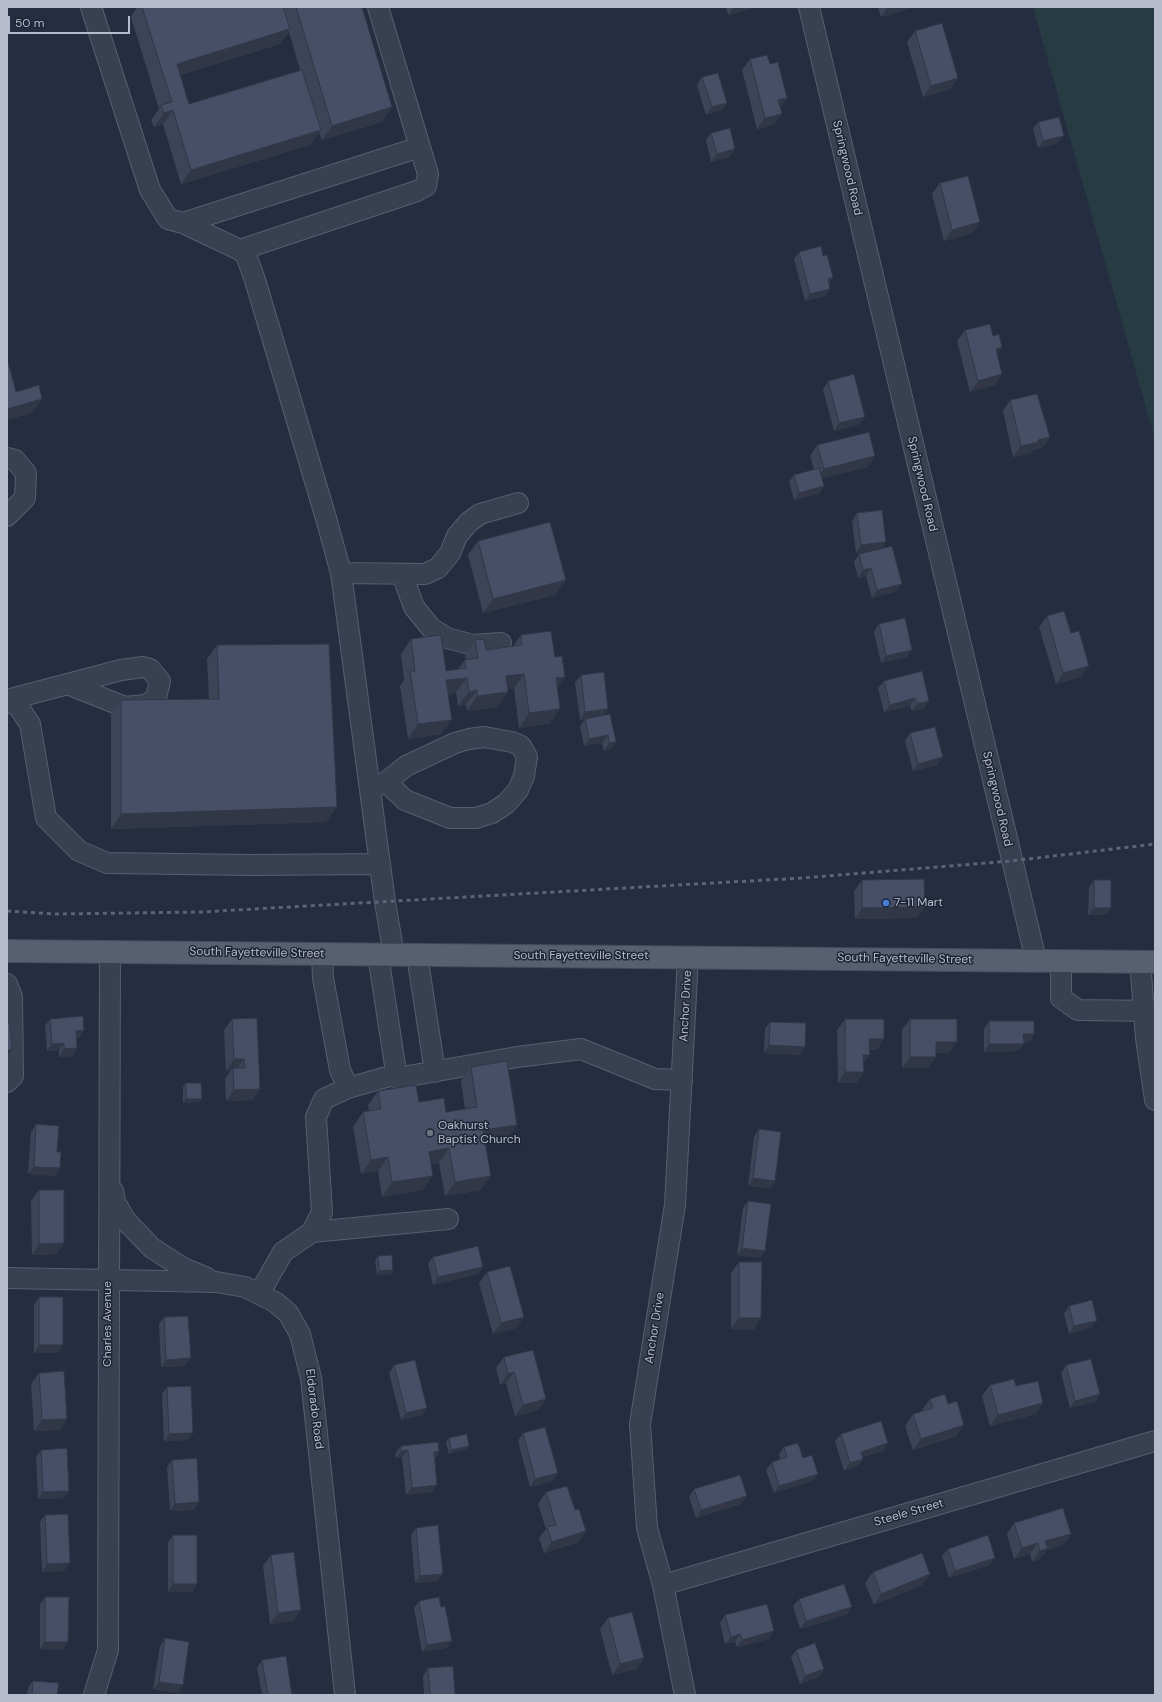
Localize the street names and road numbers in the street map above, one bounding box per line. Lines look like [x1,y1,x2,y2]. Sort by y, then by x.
street label: Springwood Road [829,119,865,217]
street label: Springwood Road [904,435,940,533]
street label: Springwood Road [979,750,1015,848]
street label: South Fayetteville Street [189,945,325,961]
street label: South Fayetteville Street [513,949,649,963]
street label: South Fayetteville Street [837,951,973,967]
street label: Anchor Drive [677,970,695,1042]
street label: Charles Avenue [101,1281,115,1367]
street label: Anchor Drive [642,1291,668,1365]
street label: Eldorado Road [302,1368,326,1450]
street label: Steele Street [872,1496,946,1530]

